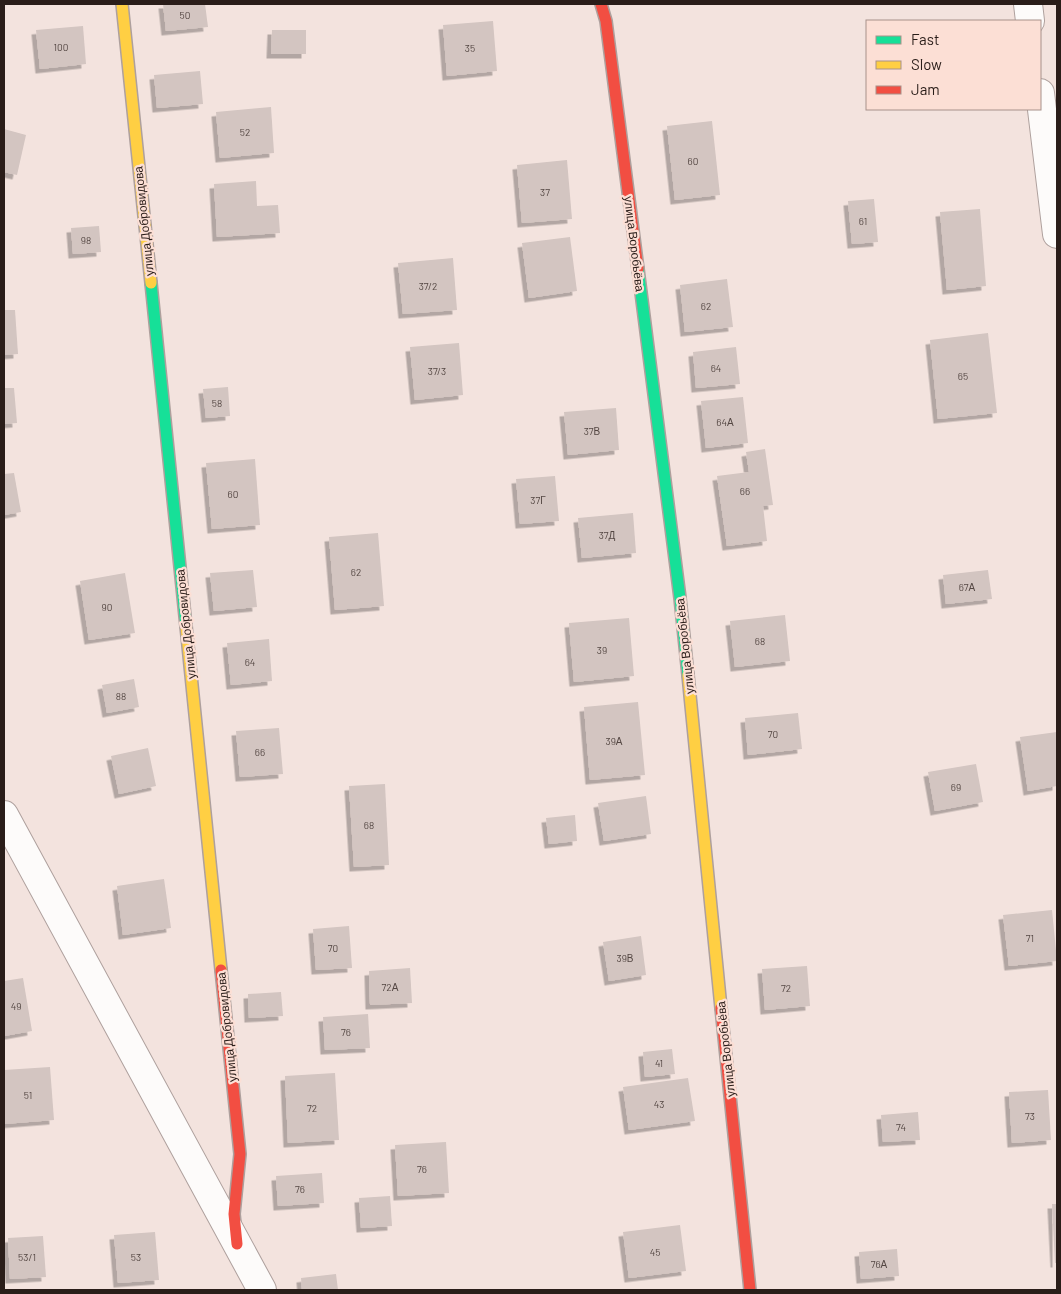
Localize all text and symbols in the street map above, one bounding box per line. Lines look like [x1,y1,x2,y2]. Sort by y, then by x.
house number: 50 [180,9,190,21]
legend [866,20,1041,110]
text: Fast [911,30,939,48]
house number: 100 [54,41,68,53]
house number: 35 [465,42,475,54]
text: Slow [911,55,942,73]
text: Jam [911,80,940,98]
house number: 52 [240,126,250,138]
house number: 60 [688,155,698,167]
street label: улица Добровидова [130,165,157,277]
house number: 37 [540,186,550,198]
street label: улица Воробьёва [621,195,648,293]
house number: 61 [859,215,867,227]
house number: 98 [81,234,91,246]
house number: 37/2 [419,280,437,292]
house number: 62 [701,300,711,312]
house number: 64 [711,362,721,374]
house number: 37/3 [428,365,446,377]
house number: 65 [958,370,968,382]
house number: 58 [212,397,222,409]
house number: 64А [716,416,734,428]
house number: 37В [584,425,601,437]
house number: 66 [740,485,750,497]
house number: 60 [228,488,238,500]
house number: 37Г [530,494,546,506]
house number: 37Д [599,529,616,541]
house number: 62 [351,566,361,578]
street label: улица Добровидова [172,568,199,680]
house number: 67А [959,581,976,593]
street label: улица Воробьёва [672,597,697,695]
house number: 90 [102,601,112,613]
house number: 68 [755,635,765,647]
house number: 39 [597,644,607,656]
house number: 64 [245,656,255,668]
house number: 88 [116,690,126,702]
house number: 70 [768,728,778,740]
house number: 39А [605,735,623,747]
house number: 66 [255,746,265,758]
house number: 69 [951,781,961,793]
house number: 68 [364,819,374,831]
house number: 71 [1026,932,1034,944]
house number: 70 [328,942,338,954]
house number: 39В [616,952,634,964]
street label: улица Добровидова [213,971,240,1083]
house number: 72А [382,981,399,993]
house number: 72 [781,982,791,994]
house number: 49 [11,1000,21,1012]
street label: улица Воробьёва [713,1000,738,1098]
house number: 76 [341,1026,351,1038]
house number: 41 [655,1057,663,1069]
house number: 51 [24,1089,32,1101]
house number: 43 [654,1098,664,1110]
house number: 72 [307,1102,317,1114]
house number: 73 [1025,1110,1035,1122]
house number: 74 [896,1121,906,1133]
house number: 76 [417,1163,427,1175]
house number: 76 [295,1183,305,1195]
house number: 45 [650,1246,660,1258]
house number: 53/1 [18,1251,36,1263]
house number: 53 [131,1251,141,1263]
house number: 76А [871,1258,888,1270]

